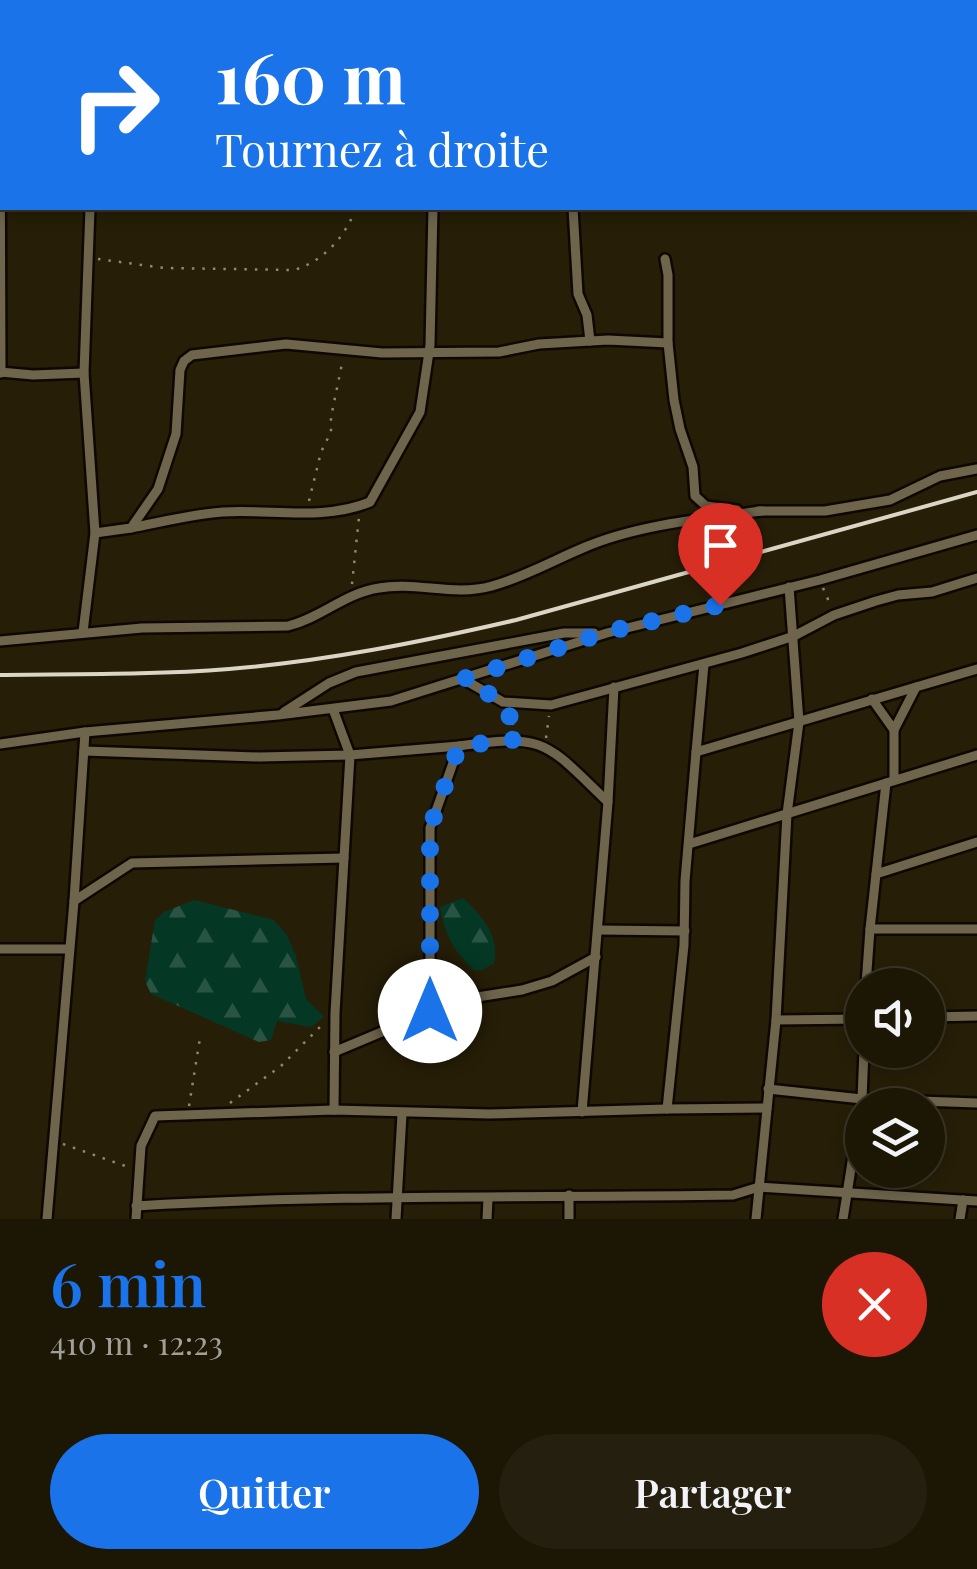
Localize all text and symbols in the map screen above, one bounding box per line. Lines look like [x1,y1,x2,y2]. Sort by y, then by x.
text: 160 m [215,28,406,122]
icon: right [50,40,180,170]
text: Tournez à droite [215,118,549,178]
pin [678,503,763,606]
icon: arrive [693,518,748,573]
position arrow [378,959,482,1063]
map controls [845,968,945,1188]
button: sound [845,968,945,1068]
button: layers [845,1088,945,1188]
text: 6 min [50,1242,206,1322]
button: close [822,1252,927,1357]
text: 410 m · 12:23 [50,1320,223,1363]
button: Quitter [50,1434,479,1549]
button: Partager [499,1434,927,1549]

